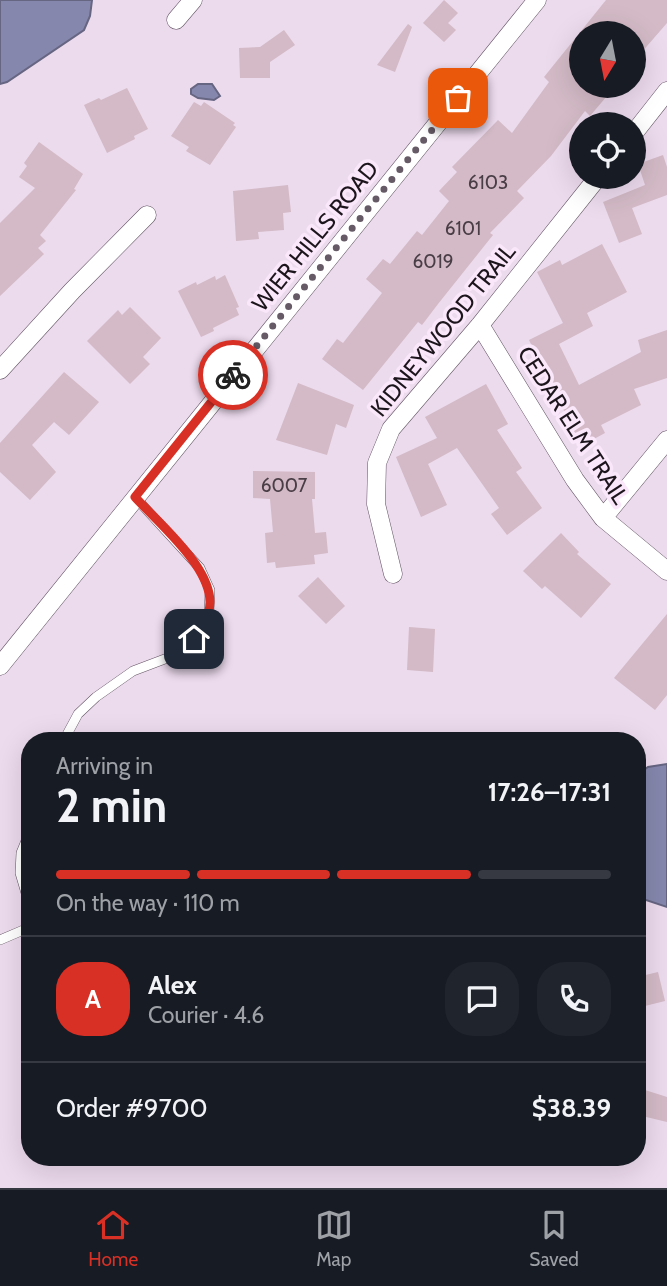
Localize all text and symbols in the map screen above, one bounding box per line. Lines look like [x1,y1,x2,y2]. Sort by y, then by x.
north arrow [569,21,646,98]
map controls [569,21,646,189]
pin [428,68,488,128]
icon: bag [439,79,477,117]
button: locate [569,112,646,189]
street label: WIER HILLS ROAD [246,155,384,317]
house number: 6103 [468,171,508,194]
house number: 6101 [445,217,481,240]
street label: KIDNEYWOOD TRAIL [365,238,522,422]
house number: 6019 [412,250,454,273]
courier [198,340,268,410]
street label: CEDAR ELM TRAIL [512,341,635,509]
icon: bike [214,356,252,394]
house number: 6007 [261,474,308,497]
pin [164,609,224,669]
icon: home [175,620,213,658]
text: Arriving in [56,752,153,780]
text: 17:26–17:31 [488,776,611,808]
text: 2 min [56,778,167,834]
text: On the way · 110 m [56,889,240,917]
button: chat [445,962,519,1036]
button: phone [537,962,611,1036]
text: Alex [148,969,197,1001]
text: A [85,983,101,1015]
text: Courier · 4.6 [148,1001,264,1029]
text: Order #9700 [56,1092,208,1124]
text: $38.39 [532,1092,611,1124]
tab: Home [88,1206,138,1271]
tab: Map [315,1206,353,1271]
tab: Saved [529,1206,579,1271]

